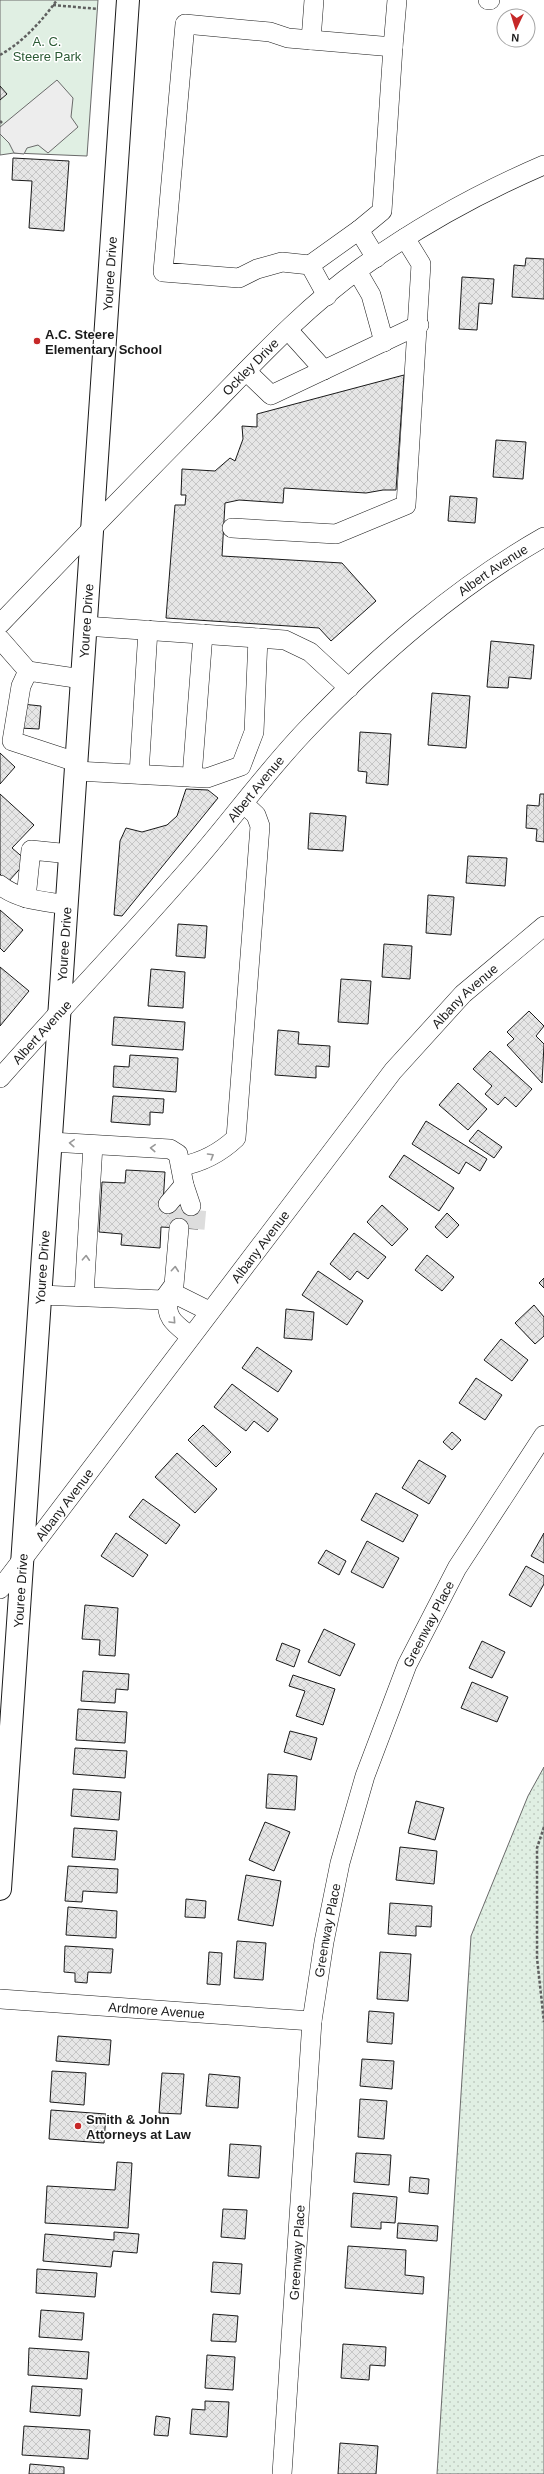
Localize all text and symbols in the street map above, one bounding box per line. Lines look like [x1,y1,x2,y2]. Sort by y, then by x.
north arrow [496,8,536,48]
text: N [511,32,520,44]
park label: A. C. Steere Park [13,34,82,64]
street label: Youree Drive [99,236,119,312]
place label: A.C. Steere Elementary School [45,327,162,357]
street label: Ockley Drive [219,335,281,398]
marker: A.C. Steere Elementary School [32,336,42,346]
street label: Albert Avenue [455,541,530,599]
street label: Youree Drive [76,583,96,659]
street label: Albert Avenue [224,753,287,825]
street label: Youree Drive [54,906,74,982]
street label: Albany Avenue [428,961,501,1031]
street label: Albert Avenue [9,997,74,1067]
one-way arrow [69,1139,75,1148]
one-way arrow [150,1144,156,1153]
one-way arrow [207,1154,214,1161]
street label: Albany Avenue [228,1207,292,1285]
street label: Youree Drive [32,1230,52,1305]
one-way arrow [82,1254,91,1261]
one-way arrow [171,1266,180,1272]
one-way arrow [168,1316,176,1324]
street label: Albany Avenue [32,1466,96,1544]
street label: Youree Drive [10,1553,30,1628]
street label: Greenway Place [400,1578,457,1670]
street label: Greenway Place [311,1882,343,1978]
street label: Ardmore Avenue [108,1999,205,2021]
place label: Smith & John Attorneys at Law [86,2112,192,2142]
marker: Smith & John Attorneys at Law [73,2121,83,2131]
street label: Greenway Place [286,2204,307,2301]

